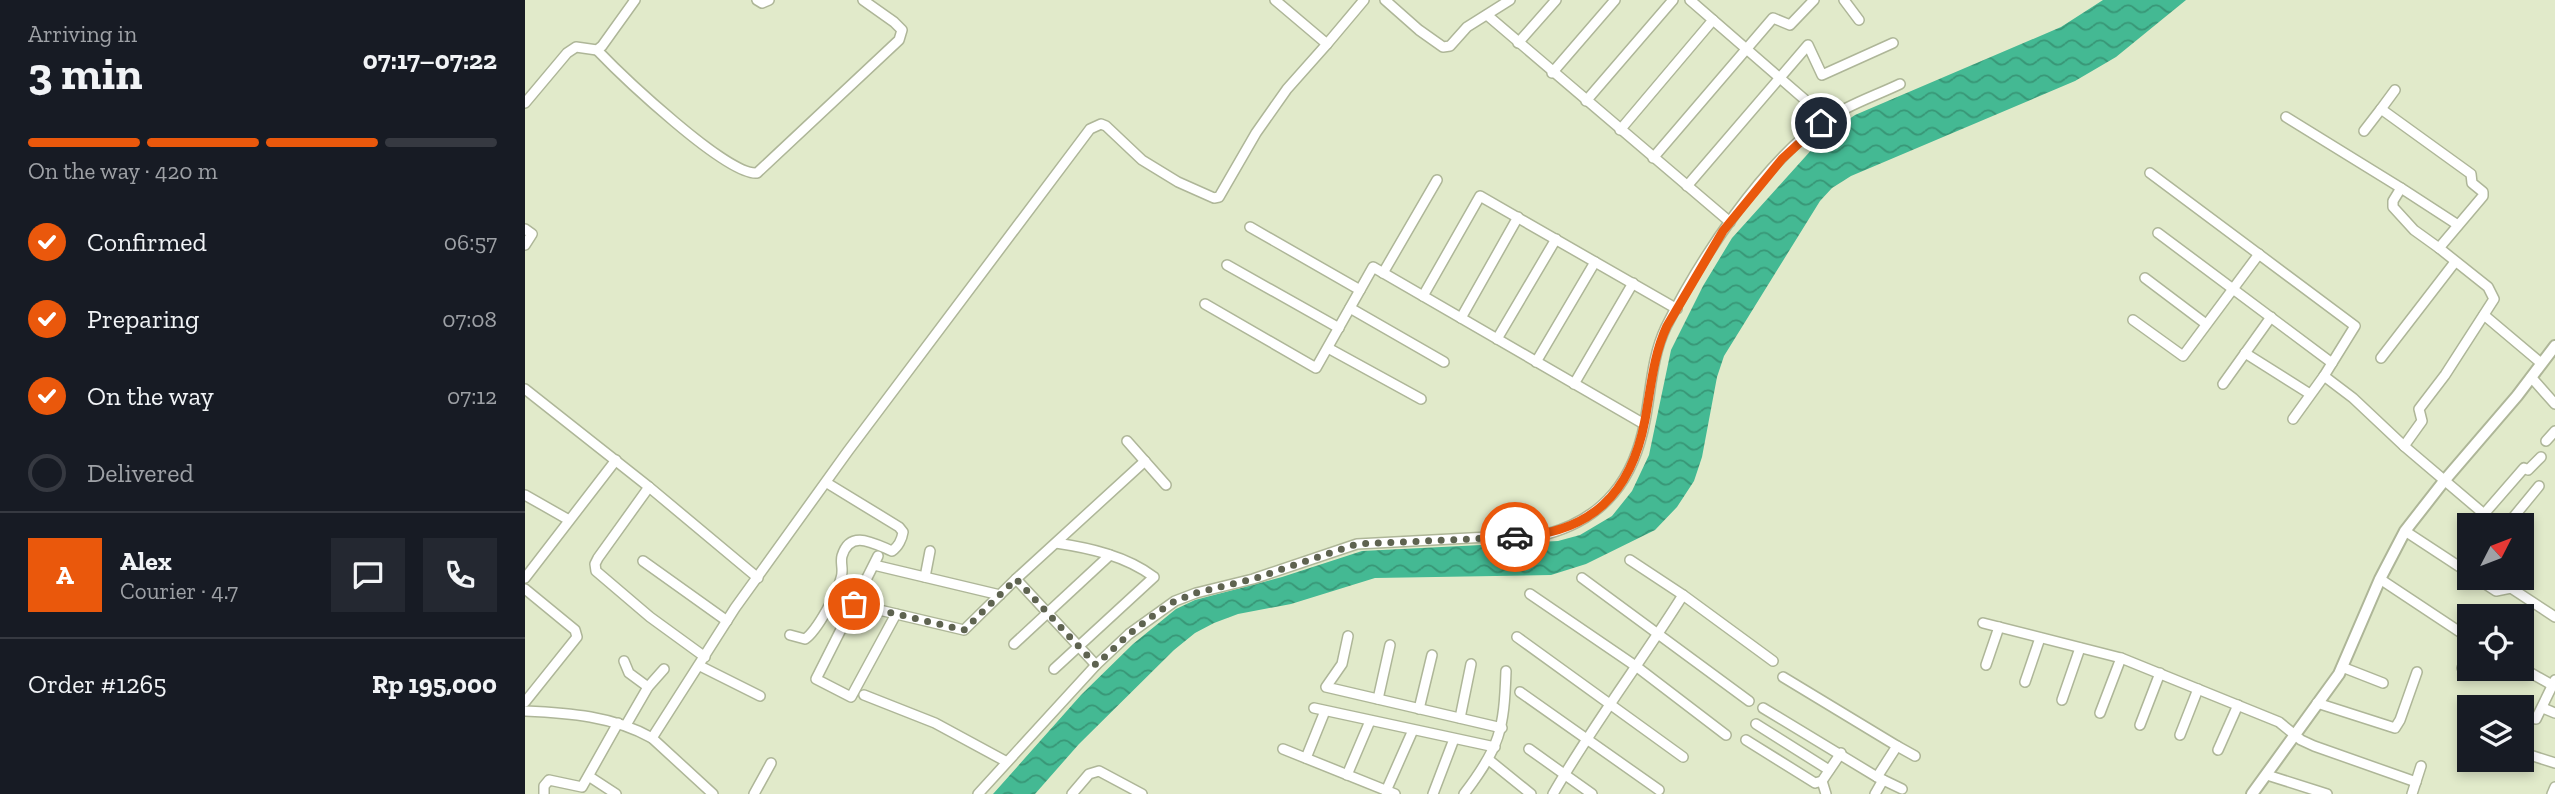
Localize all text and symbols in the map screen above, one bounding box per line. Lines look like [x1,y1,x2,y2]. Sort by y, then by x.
text: Arriving in [28,20,137,48]
text: 07:17–07:22 [363,44,497,76]
text: 3 min [28,46,142,101]
pin [1791,93,1851,153]
icon: home [1802,104,1840,142]
text: On the way · 420 m [28,157,218,185]
icon: check [28,223,66,261]
text: Confirmed [87,226,207,258]
text: 06:57 [444,228,497,256]
icon: check [28,300,66,338]
text: Preparing [87,303,199,335]
text: 07:08 [442,305,497,333]
icon: check [28,377,66,415]
text: On the way [87,380,214,412]
text: 07:12 [447,382,497,410]
text: Delivered [87,457,194,489]
courier [1480,502,1550,572]
north arrow [2457,513,2534,590]
map controls [2457,513,2534,772]
icon: car [1496,518,1534,556]
button: chat [331,538,405,612]
button: phone [423,538,497,612]
text: Alex [120,545,172,577]
text: A [56,559,74,591]
pin [824,574,884,634]
text: Courier · 4.7 [120,577,238,605]
icon: bag [835,585,873,623]
button: locate [2457,604,2534,681]
text: Order #1265 [28,668,167,700]
text: Rp 195,000 [372,668,497,700]
button: layers [2457,695,2534,772]

